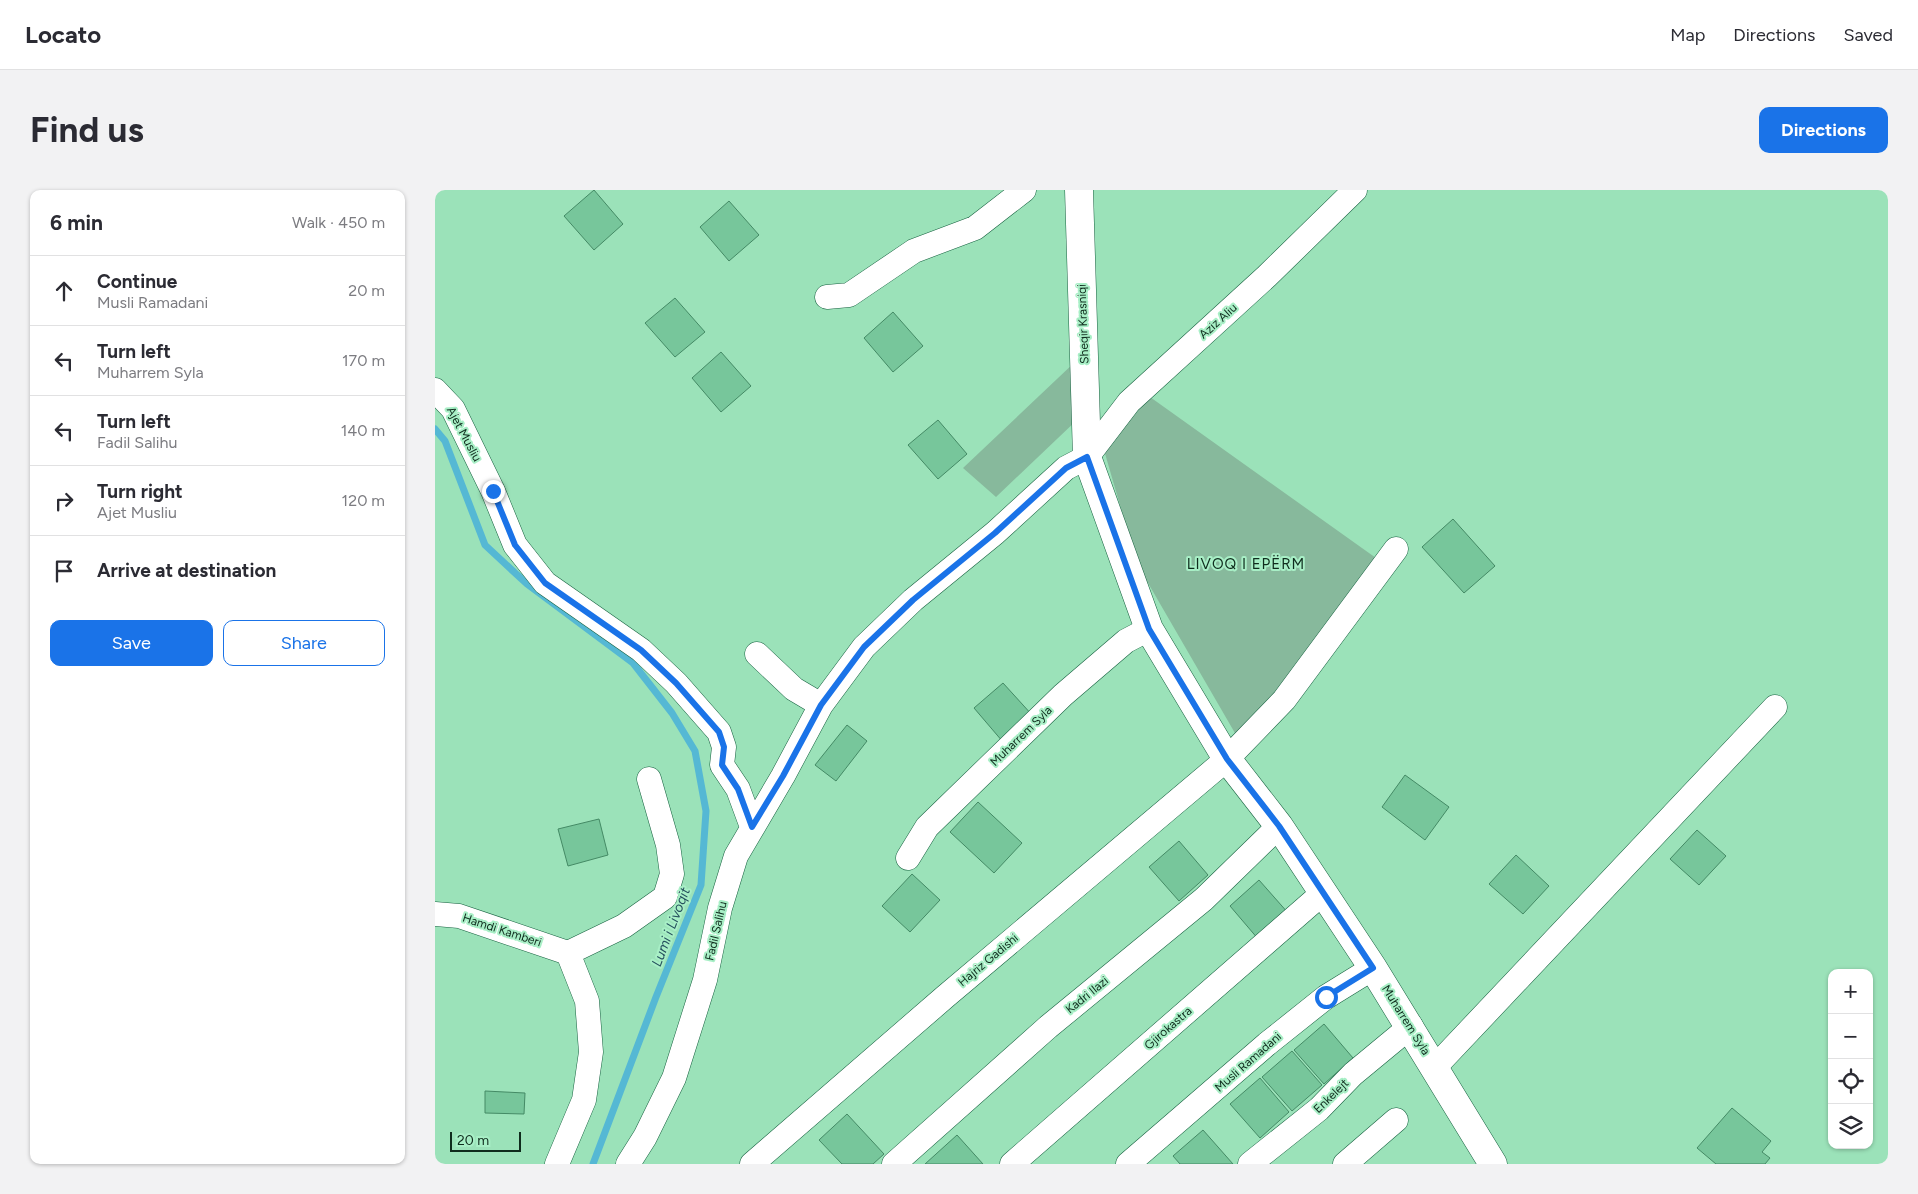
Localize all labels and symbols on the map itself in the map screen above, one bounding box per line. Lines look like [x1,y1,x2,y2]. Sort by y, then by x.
street label: Sheqir Krasniqi [1075,284,1091,364]
street label: Aziz Aliu [1196,300,1240,342]
street label: Ajet Musliu [444,404,484,464]
route end [482,480,505,503]
district label: LIVOQ I EPËRM [1187,555,1305,573]
street label: Muharrem Syla [987,703,1055,769]
water label: Lumi i Livoqit [648,885,694,969]
street label: Fadil Salihu [702,900,730,962]
street label: Hamdi Kamberi [461,911,543,949]
street label: Hajriz Gadishi [955,931,1021,989]
street label: Kadri Ilazi [1063,974,1111,1016]
street label: Muharrem Syla [1379,982,1433,1058]
route start [1315,986,1338,1009]
street label: Gjirokastra [1141,1004,1195,1052]
street label: Musli Ramadani [1212,1029,1284,1095]
street label: Enkelejt [1311,1076,1352,1116]
scale bar [450,1129,521,1152]

